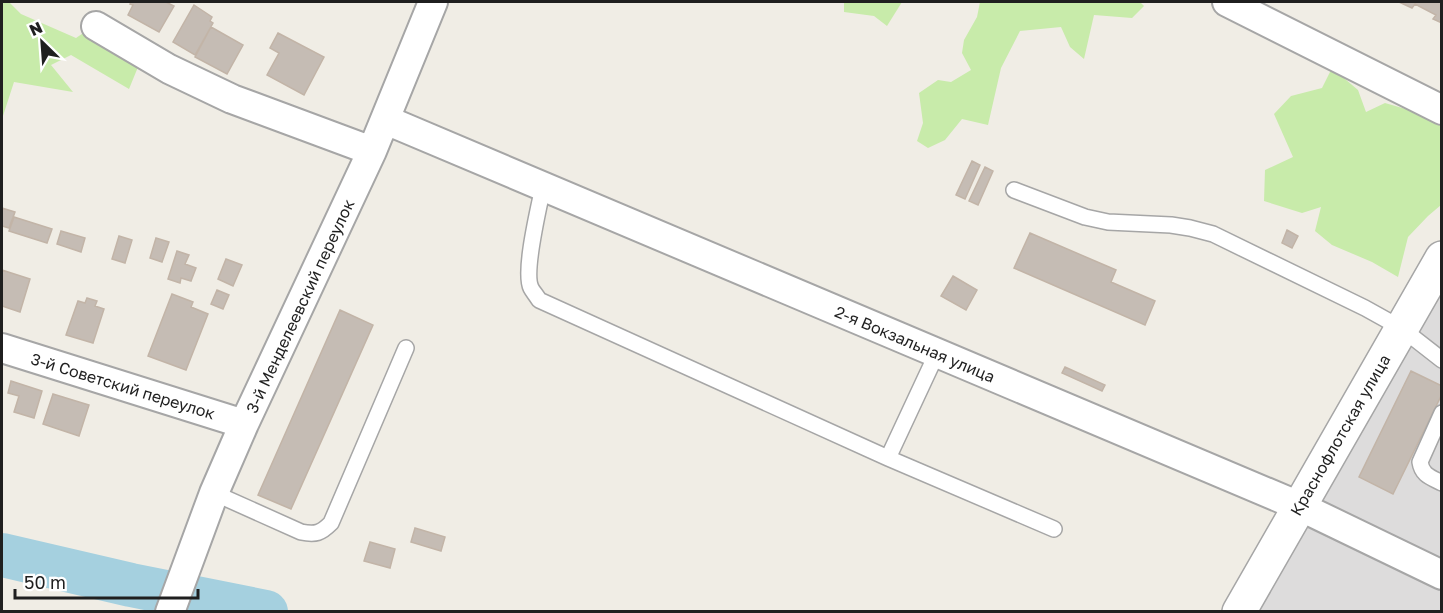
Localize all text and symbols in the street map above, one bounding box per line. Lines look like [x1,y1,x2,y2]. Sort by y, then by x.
north arrow [12,12,72,72]
text: N [26,17,45,40]
street label: 3-й Менделеевский переулок [242,196,358,416]
street label: 2-я Вокзальная улица [832,301,998,387]
street label: 3-й Советский переулок [29,348,217,424]
street label: Краснофлотская улица [1286,351,1394,519]
scale bar [15,562,198,600]
text: 50 m [24,571,66,593]

